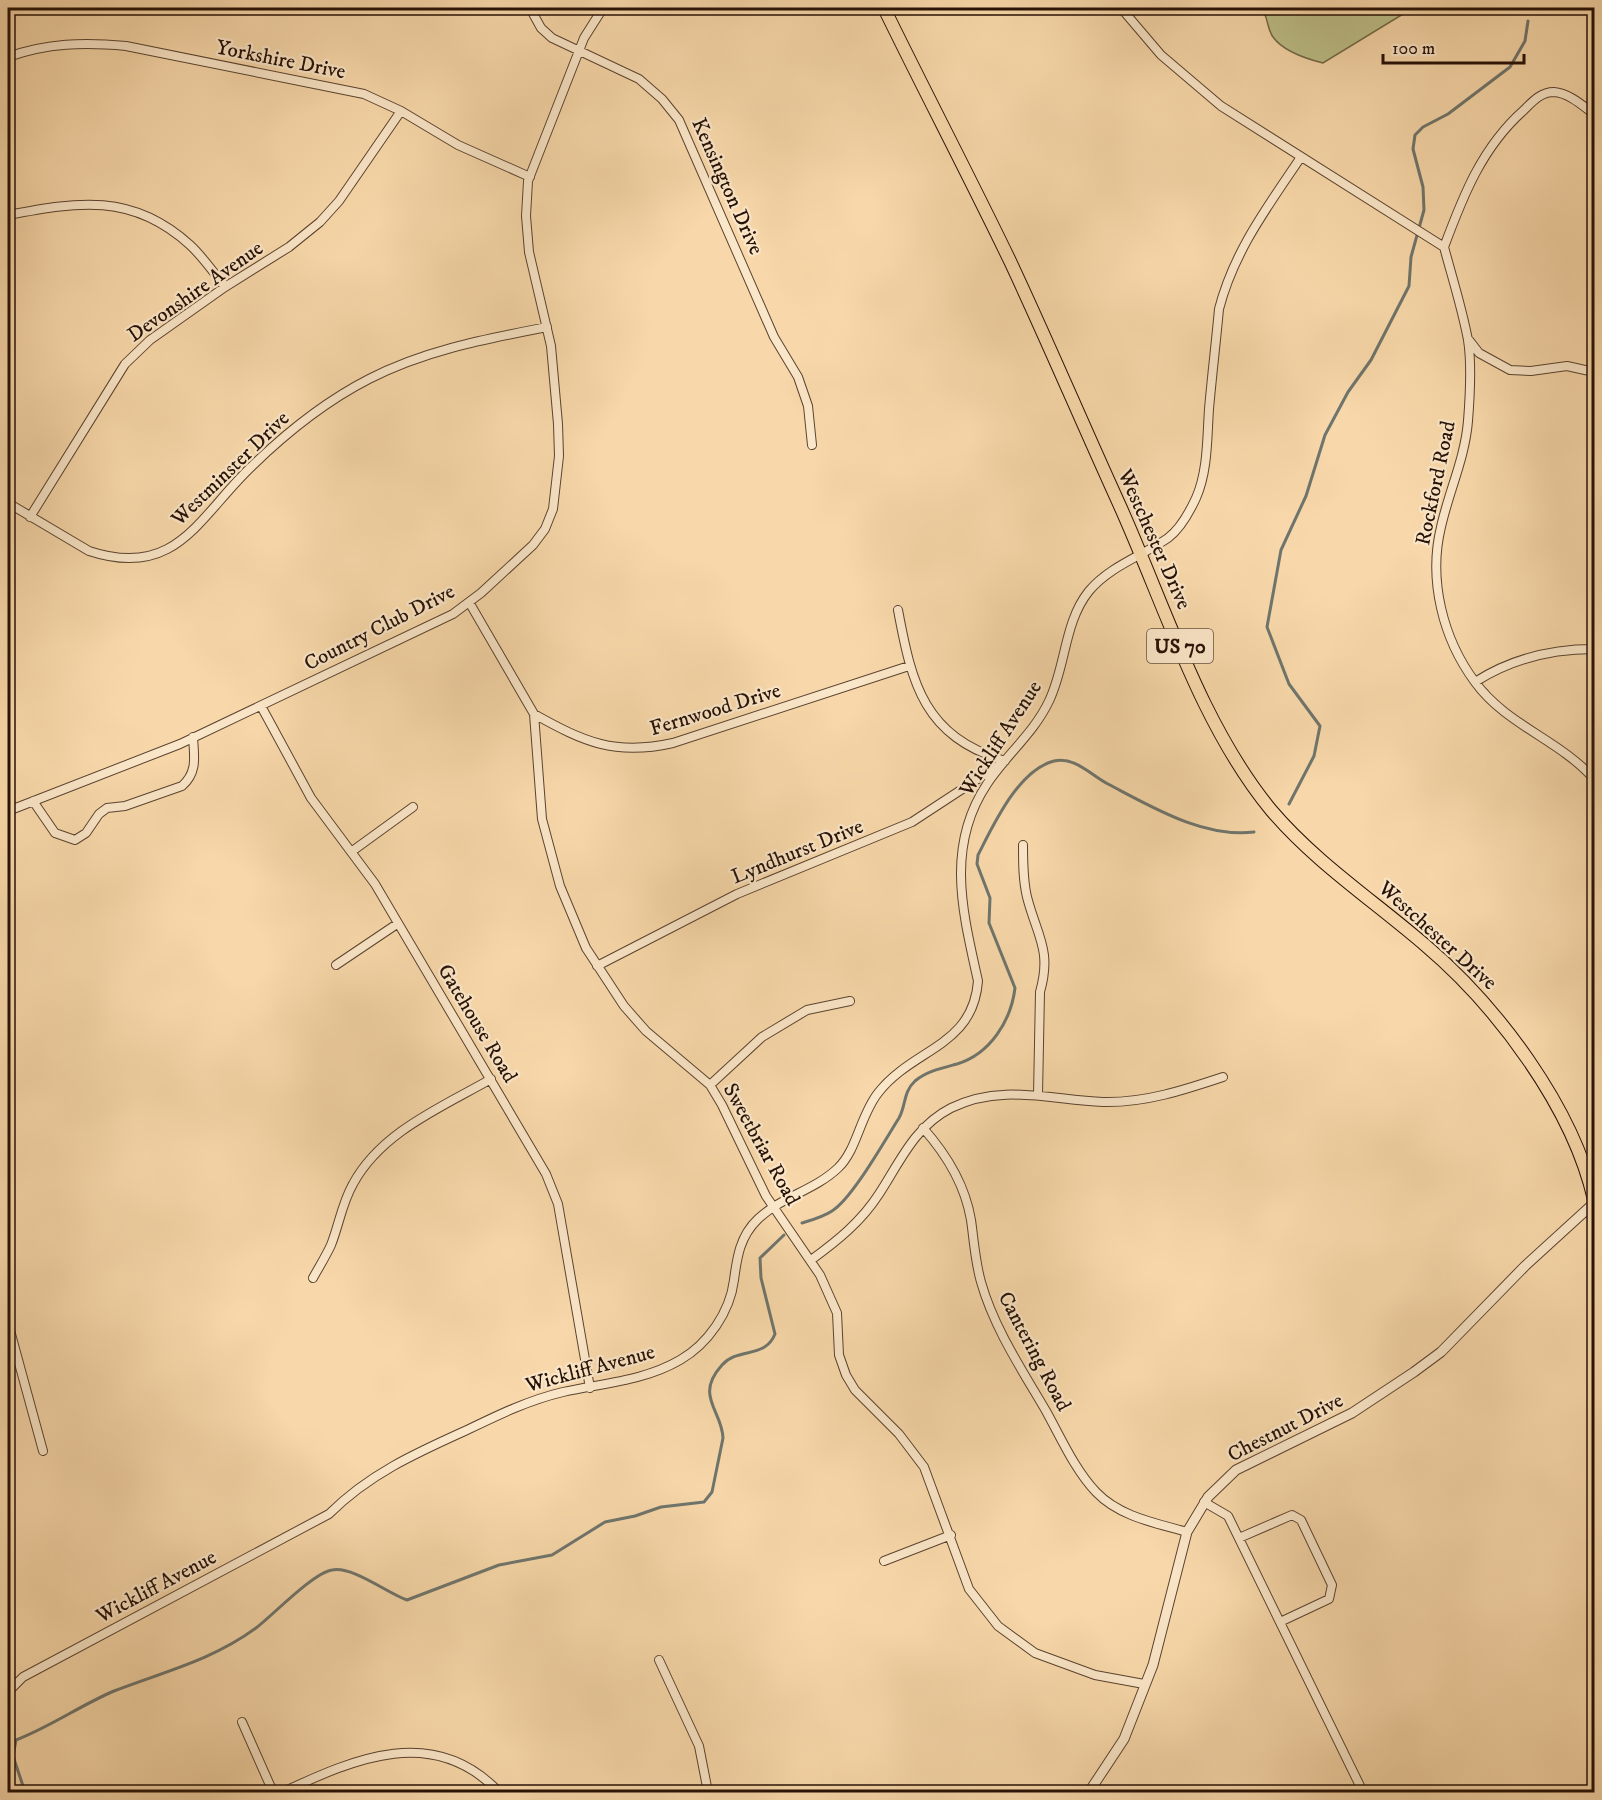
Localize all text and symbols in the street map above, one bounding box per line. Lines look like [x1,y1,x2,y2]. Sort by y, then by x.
scale bar [1383,27,1524,65]
street label: Yorkshire Drive [214,35,348,85]
text: 100 m [1392,38,1435,60]
street label: Kensington Drive [685,114,769,259]
street label: Devonshire Avenue [123,235,269,348]
street label: Westminster Drive [165,406,295,532]
street label: Rockford Road [1410,418,1462,548]
street label: Westchester Drive [1111,464,1197,614]
street label: Country Club Drive [300,579,459,677]
road number: US 70 [1147,629,1213,663]
street label: Wickliff Avenue [953,676,1048,802]
street label: Fernwood Drive [647,678,784,742]
street label: Lyndhurst Drive [728,814,867,890]
street label: Westchester Drive [1372,875,1502,996]
street label: Gatehouse Road [431,959,523,1088]
street label: Sweetbriar Road [717,1079,806,1211]
street label: Cantering Road [992,1287,1077,1416]
street label: Wickliff Avenue [522,1339,658,1399]
street label: Chestnut Drive [1223,1387,1348,1468]
street label: Wickliff Avenue [91,1544,221,1630]

